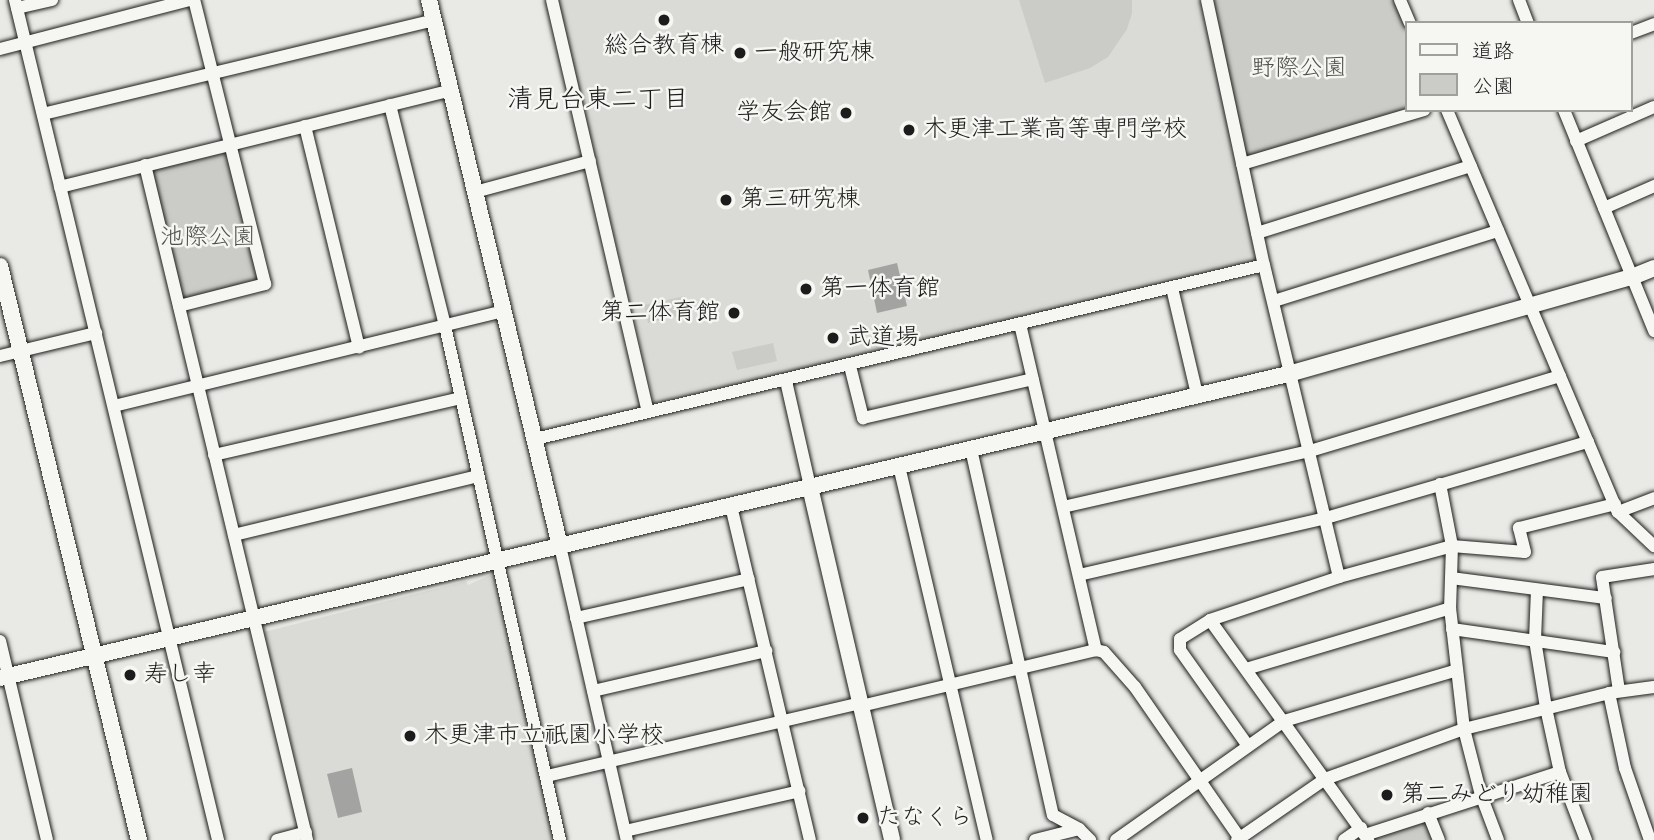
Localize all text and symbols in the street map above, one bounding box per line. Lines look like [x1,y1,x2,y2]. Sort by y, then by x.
marker: 総合教育棟 [656,12,672,28]
legend [1406,21,1633,112]
place label: 総合教育棟 [604,32,724,60]
text: 道路 [1472,37,1514,66]
place label: 一般研究棟 [754,39,874,67]
marker: 一般研究棟 [732,45,748,61]
park label: 野際公園 [1251,55,1347,83]
text: 公園 [1472,72,1514,101]
district label: 清見台東二丁目 [507,84,689,116]
place label: 学友会館 [736,99,832,127]
marker: 学友会館 [838,105,854,121]
place label: 木更津工業高等専門学校 [923,116,1187,144]
marker: 木更津工業高等専門学校 [901,122,917,138]
place label: 第三研究棟 [740,186,860,214]
marker: 第三研究棟 [718,192,734,208]
park label: 池際公園 [160,224,256,252]
place label: 第一体育館 [820,275,940,303]
marker: 第一体育館 [798,281,814,297]
place label: 第二体育館 [600,299,720,327]
marker: 第二体育館 [726,305,742,321]
place label: 武道場 [847,324,919,352]
marker: 武道場 [825,330,841,346]
place label: 寿し幸 [144,661,216,689]
marker: 寿し幸 [122,667,138,683]
place label: 木更津市立祇園小学校 [424,722,664,750]
marker: 木更津市立祇園小学校 [402,728,418,744]
place label: 第二みどり幼稚園 [1401,781,1593,809]
marker: 第二みどり幼稚園 [1379,787,1395,803]
place label: たなくら [877,804,973,832]
marker: たなくら [855,810,871,826]

